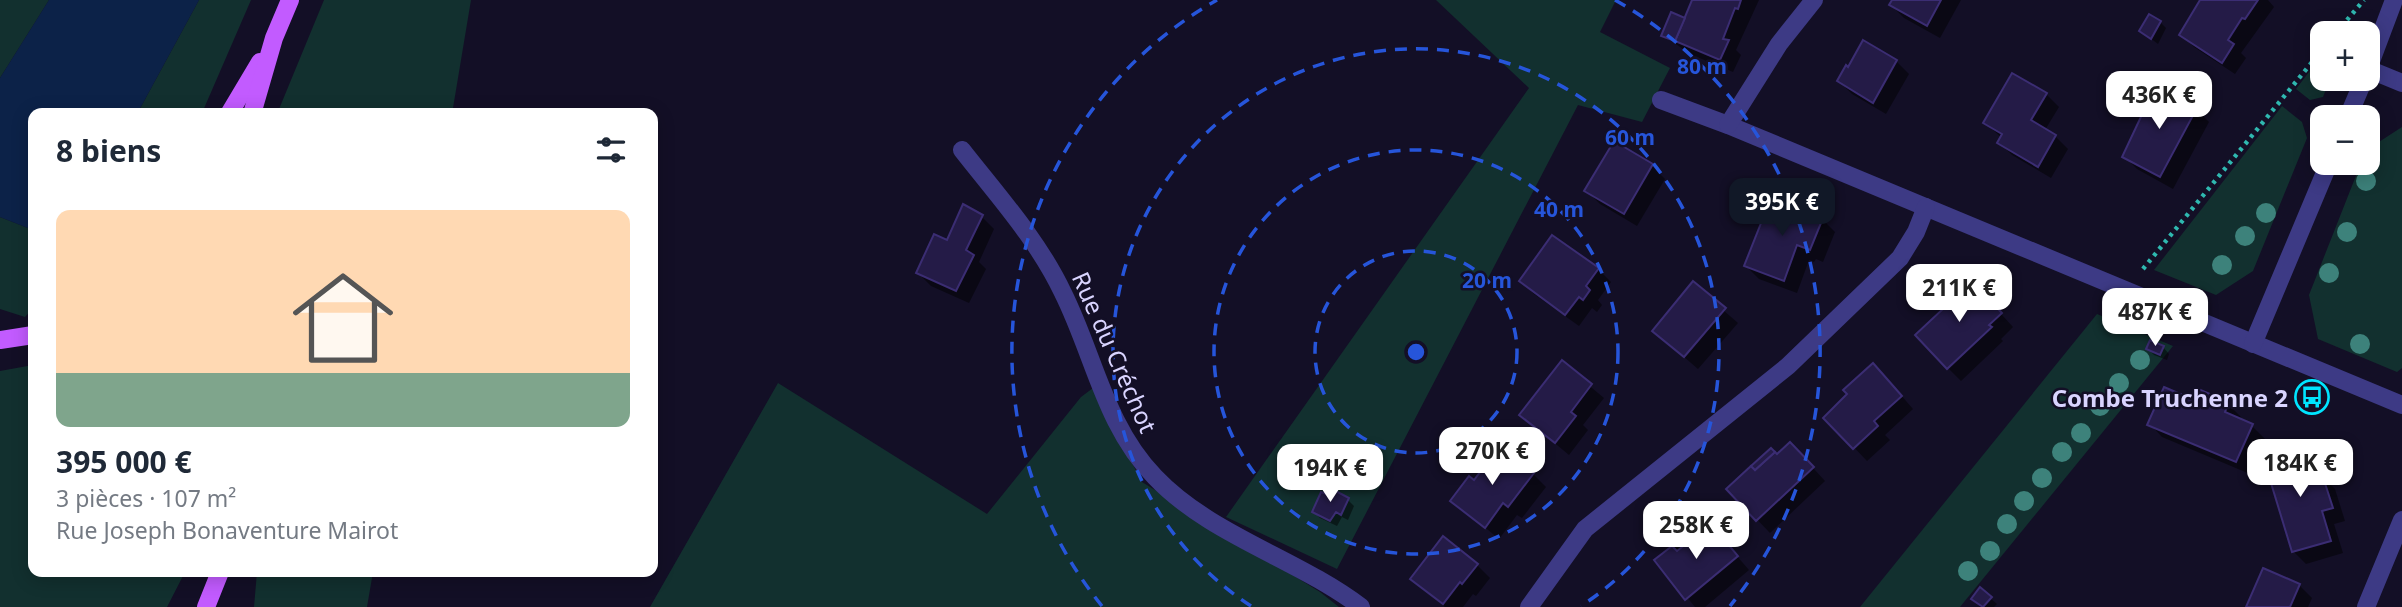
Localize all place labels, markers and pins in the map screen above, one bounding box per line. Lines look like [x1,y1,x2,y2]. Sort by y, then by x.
pin: 436K € [2102,72,2216,131]
pin: 395K € [1725,178,1839,238]
pin: 211K € [1902,264,2016,324]
pin: 487K € [2098,288,2212,348]
centre of rings [1404,340,1428,364]
bus stop icon: Combe Truchenne 2 [2293,378,2331,416]
place label: Combe Truchenne 2 [2052,381,2288,414]
pin: 270K € [1435,428,1549,487]
pin: 184K € [2243,440,2357,499]
pin: 194K € [1273,444,1387,504]
pin: 258K € [1639,502,1753,561]

